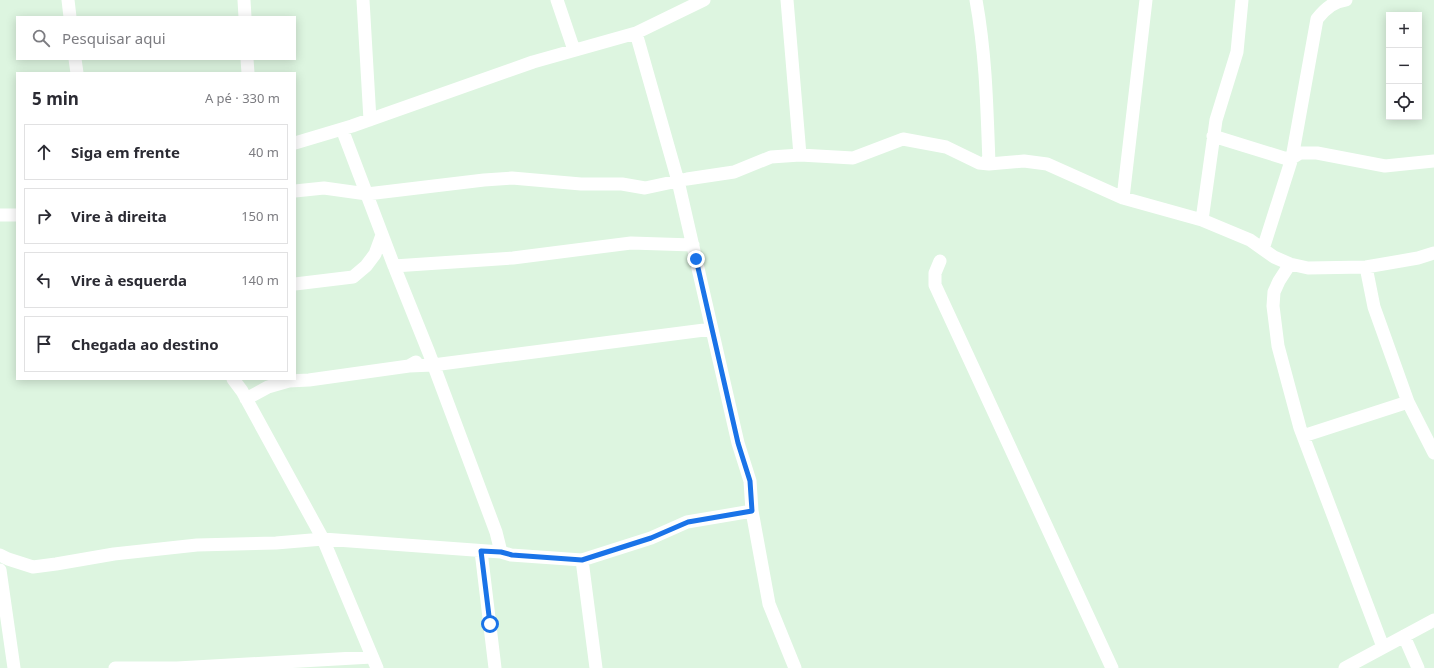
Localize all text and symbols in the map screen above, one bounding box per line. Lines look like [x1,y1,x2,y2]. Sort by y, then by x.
map controls [1386,12,1422,120]
button: + [1386,12,1422,48]
search box [16,16,296,60]
icon: search [30,27,52,49]
text: Pesquisar aqui [62,28,166,48]
button: − [1386,48,1422,84]
button: locate [1386,84,1422,120]
text: 5 min [32,87,79,110]
text: A pé · 330 m [205,89,280,107]
icon: ahead [33,141,55,163]
text: Siga em frente [71,142,180,162]
text: 40 m [249,143,279,161]
icon: right [33,205,55,227]
text: Vire à direita [71,206,167,226]
text: 150 m [241,207,279,225]
route end [687,250,705,268]
icon: left [33,269,55,291]
text: Vire à esquerda [71,270,187,290]
text: 140 m [241,271,279,289]
icon: arrive [33,333,55,355]
text: Chegada ao destino [71,334,219,354]
route start [481,615,499,633]

